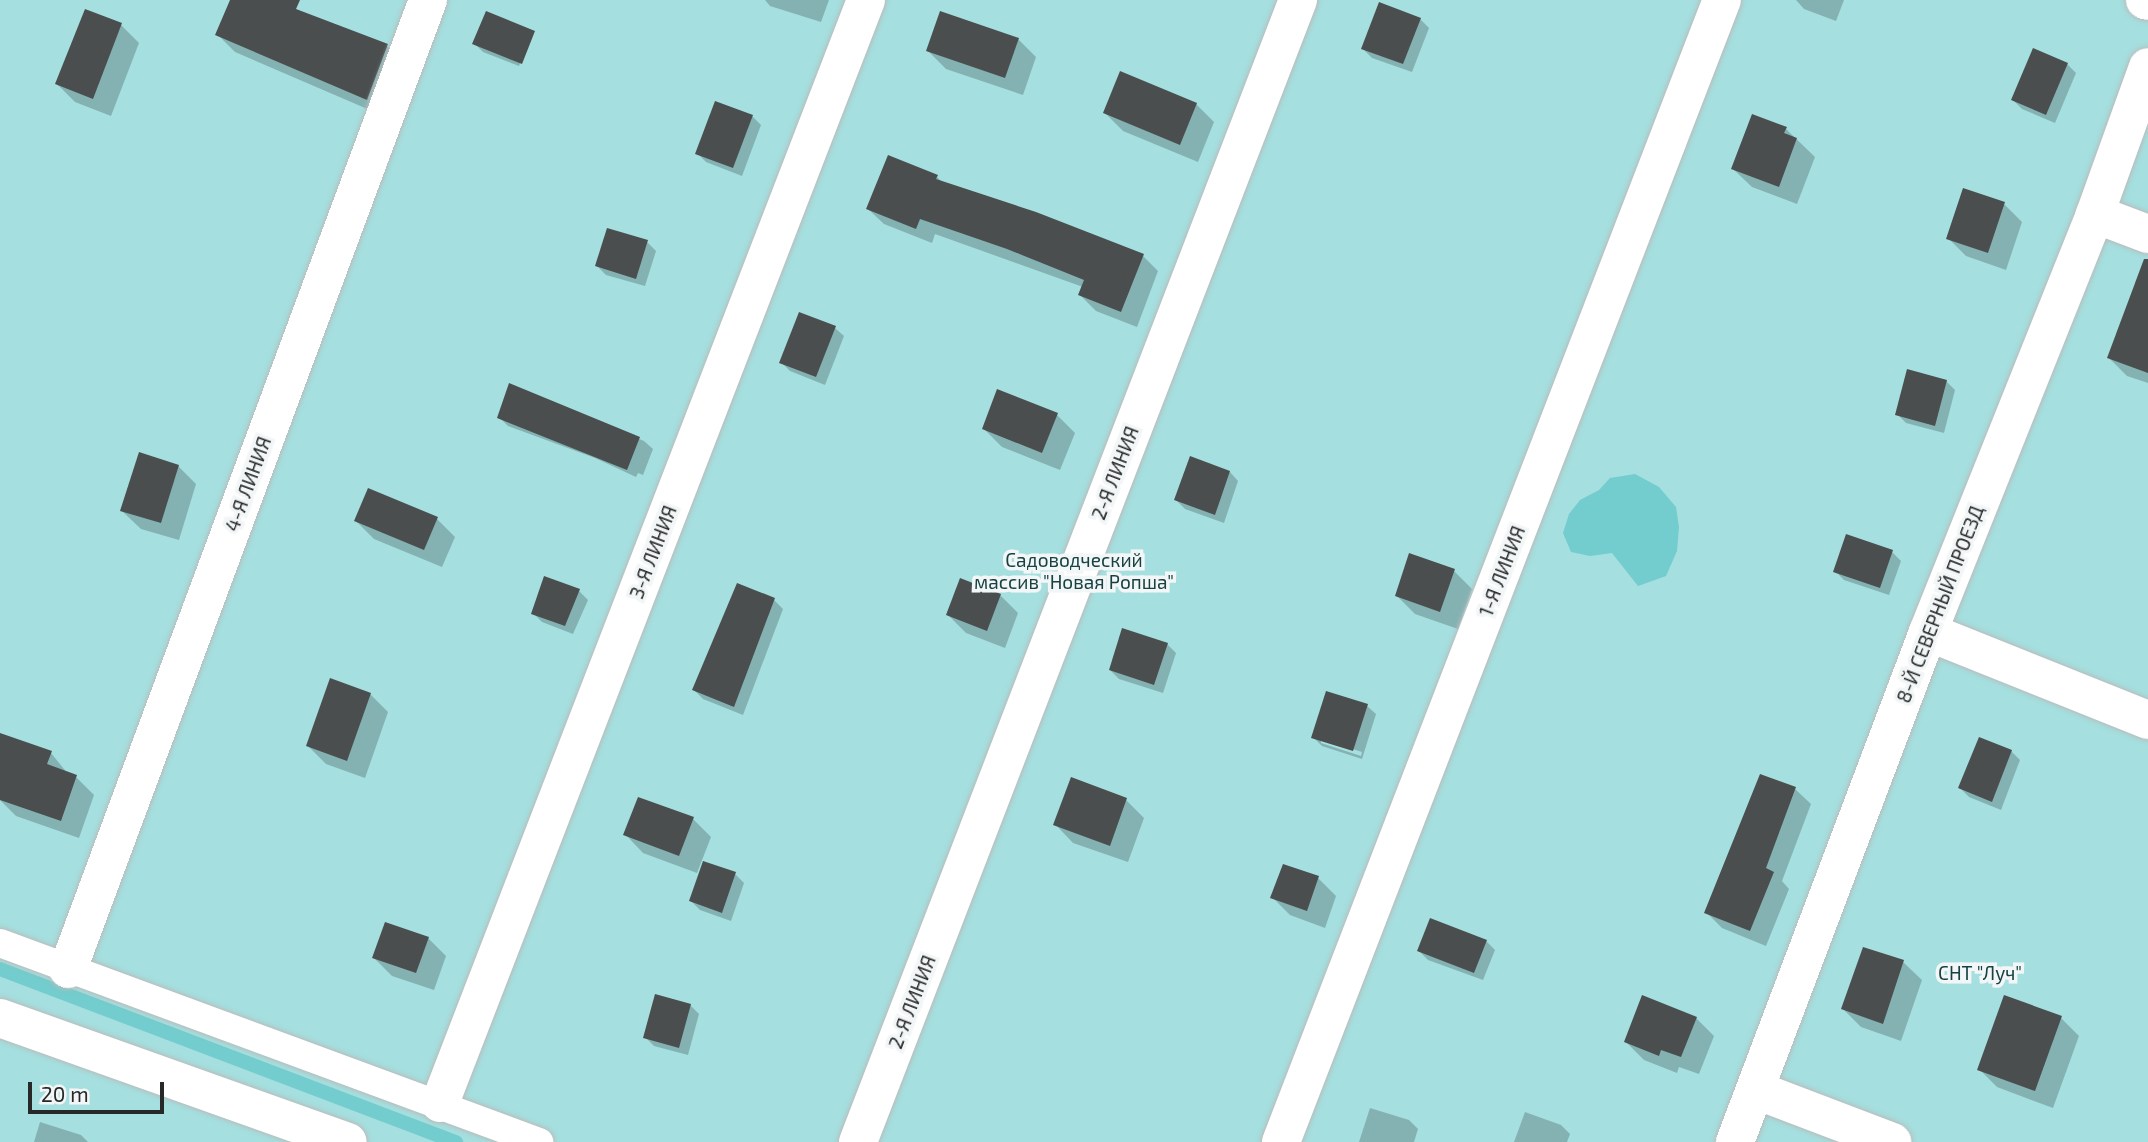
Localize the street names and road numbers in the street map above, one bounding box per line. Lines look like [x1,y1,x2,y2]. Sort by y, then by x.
street label: 2-Я ЛИНИЯ [1087,423,1143,523]
street label: 4-Я ЛИНИЯ [220,434,276,534]
street label: 3-Я ЛИНИЯ [625,502,681,602]
street label: 8-Й СЕВЕРНЫЙ ПРОЕЗД [1892,502,1988,706]
street label: 1-Я ЛИНИЯ [1474,523,1530,619]
street label: 2-Я ЛИНИЯ [884,952,940,1052]

